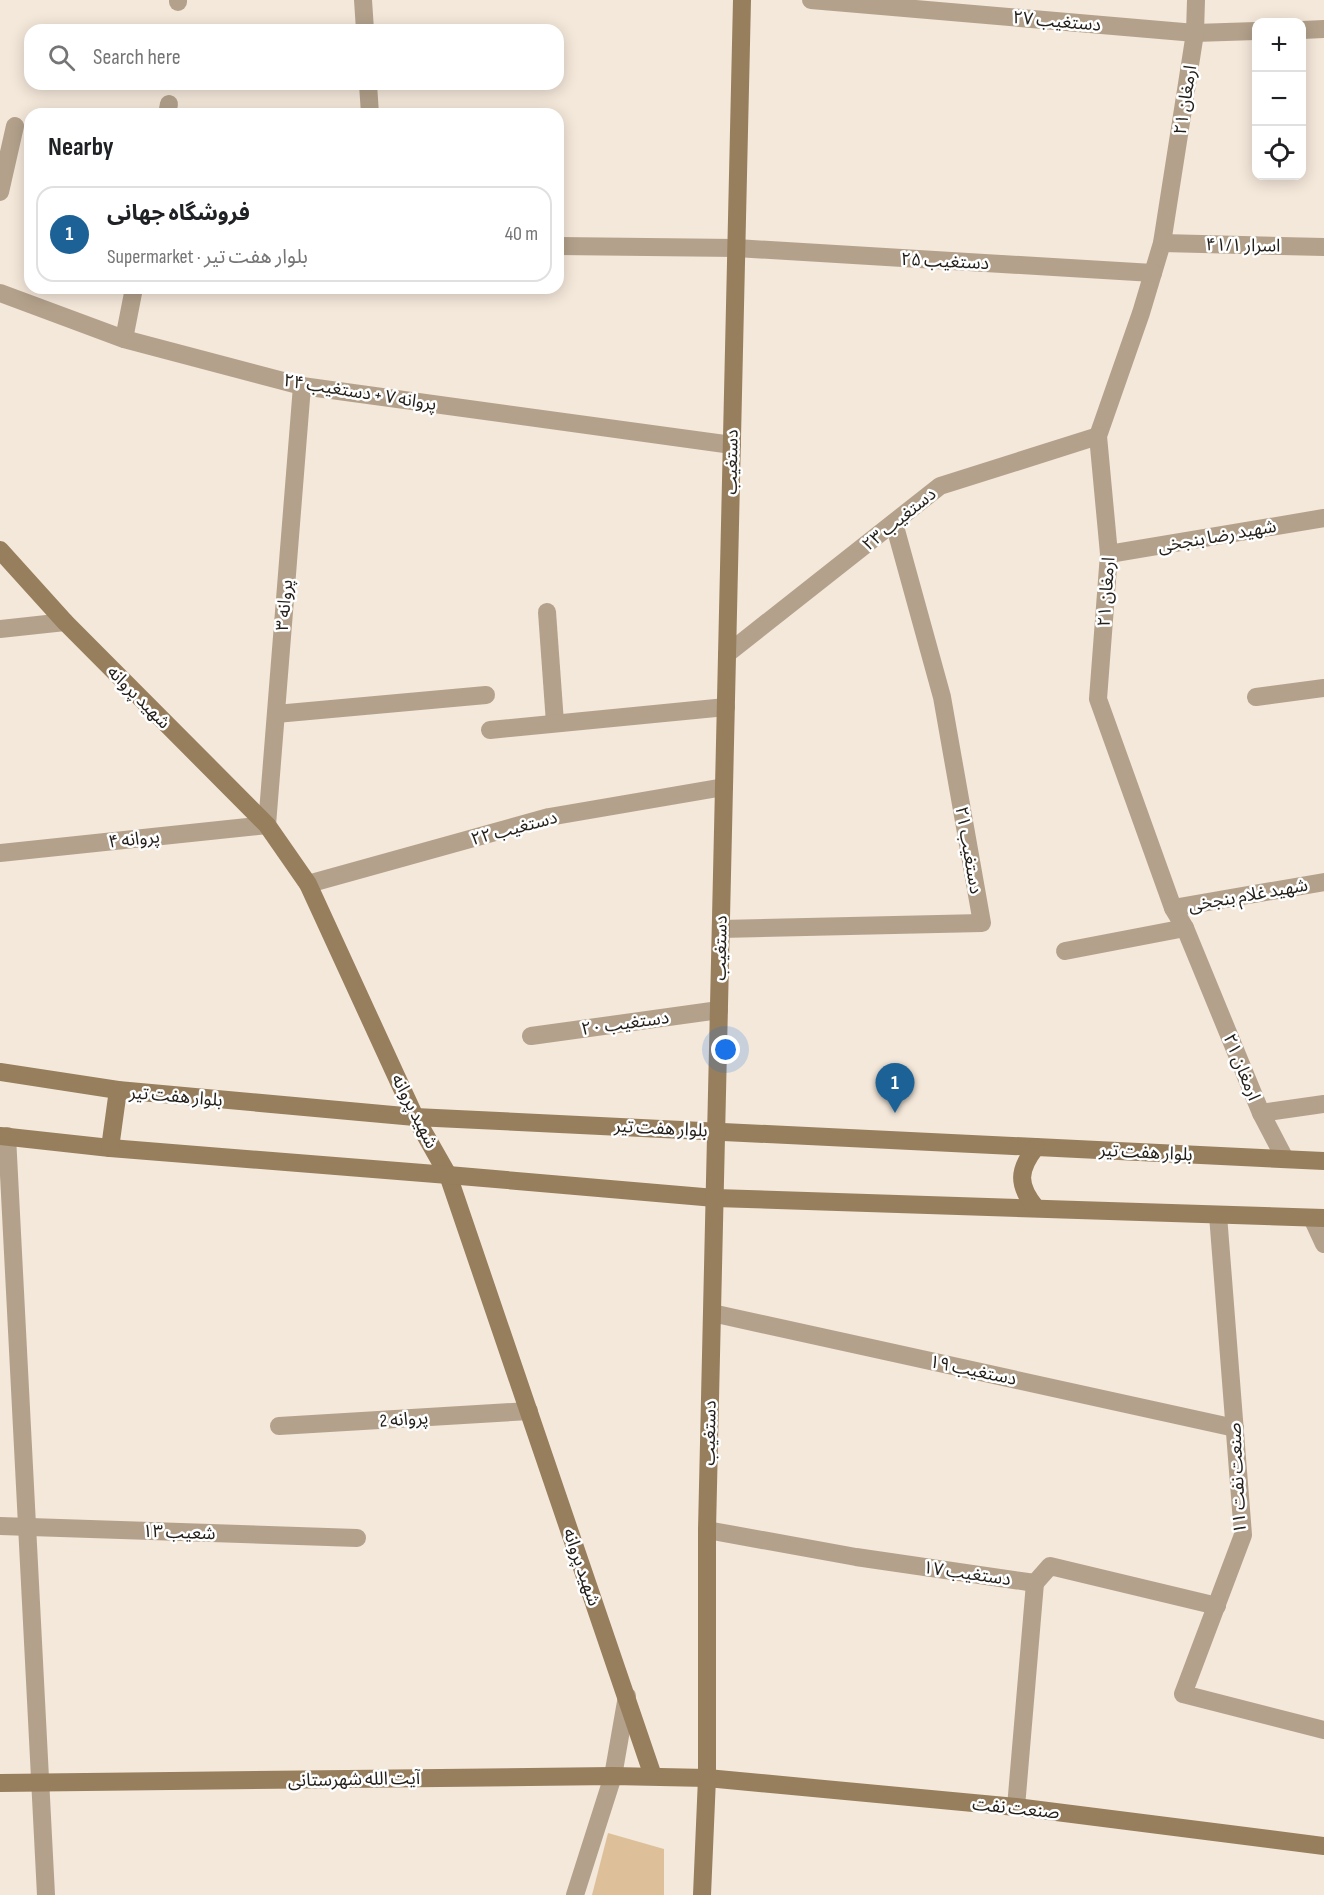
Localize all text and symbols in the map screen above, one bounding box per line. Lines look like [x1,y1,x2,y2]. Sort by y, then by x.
street label: دستغیب ۲۷ [1012,7,1102,36]
map controls [1252,18,1306,180]
button: + [1252,18,1306,72]
search box [24,24,564,90]
icon: search [45,41,78,74]
text: Search here [93,44,180,71]
street label: ارمغان ۲۱ [1170,64,1201,136]
button: − [1252,72,1306,126]
button: locate [1252,126,1306,180]
text: Nearby [48,132,114,163]
text: فروشگاه جهانی [107,200,250,227]
text: 1 [66,222,73,246]
text: 40 m [505,222,538,246]
street label: اسرار ۴۱/۱ [1205,234,1281,257]
text: Supermarket · بلوار هفت تیر [107,245,308,269]
street label: دستغیب ۲۵ [900,249,990,274]
street label: پروانه ۷ + دستغیب ۲۴ [282,370,438,415]
street label: دستغیب [720,429,743,495]
street label: دستغیب ۲۳ [858,483,940,555]
street label: شهید رضا بنجخی [1156,516,1278,557]
street label: ارمغان ۲۱ [1094,556,1119,628]
street label: پروانه ۳ [272,578,297,632]
street label: شهید پروانه [103,661,175,733]
street label: دستغیب ۲۱ [950,805,987,896]
street label: دستغیب ۲۲ [469,807,560,850]
street label: پروانه ۴ [107,826,161,853]
street label: شهید غلام بنجخی [1187,875,1310,919]
street label: دستغیب [709,915,732,981]
street label: دستغیب ۲۰ [580,1007,670,1040]
street label: ارمغان ۲۱ [1219,1031,1264,1104]
your location [711,1035,740,1064]
pin: 1 [876,1064,914,1113]
street label: شهید پروانه [387,1070,442,1152]
street label: بلوار هفت تیر [127,1082,223,1111]
street label: بلوار هفت تیر [613,1116,708,1141]
street label: بلوار هفت تیر [1098,1140,1193,1165]
street label: دستغیب ۱۹ [927,1351,1018,1390]
street label: دستغیب [698,1400,721,1466]
street label: پروانه 2 [379,1407,429,1432]
street label: صنعت نفت ۱۱ [1224,1422,1251,1534]
street label: شعیب ۱۳ [142,1521,216,1544]
street label: شهید پروانه [558,1526,605,1609]
street label: دستغیب ۱۷ [922,1557,1012,1590]
street label: آیت الله شهرستانی [288,1768,421,1791]
street label: صنعت نفت [971,1793,1061,1824]

